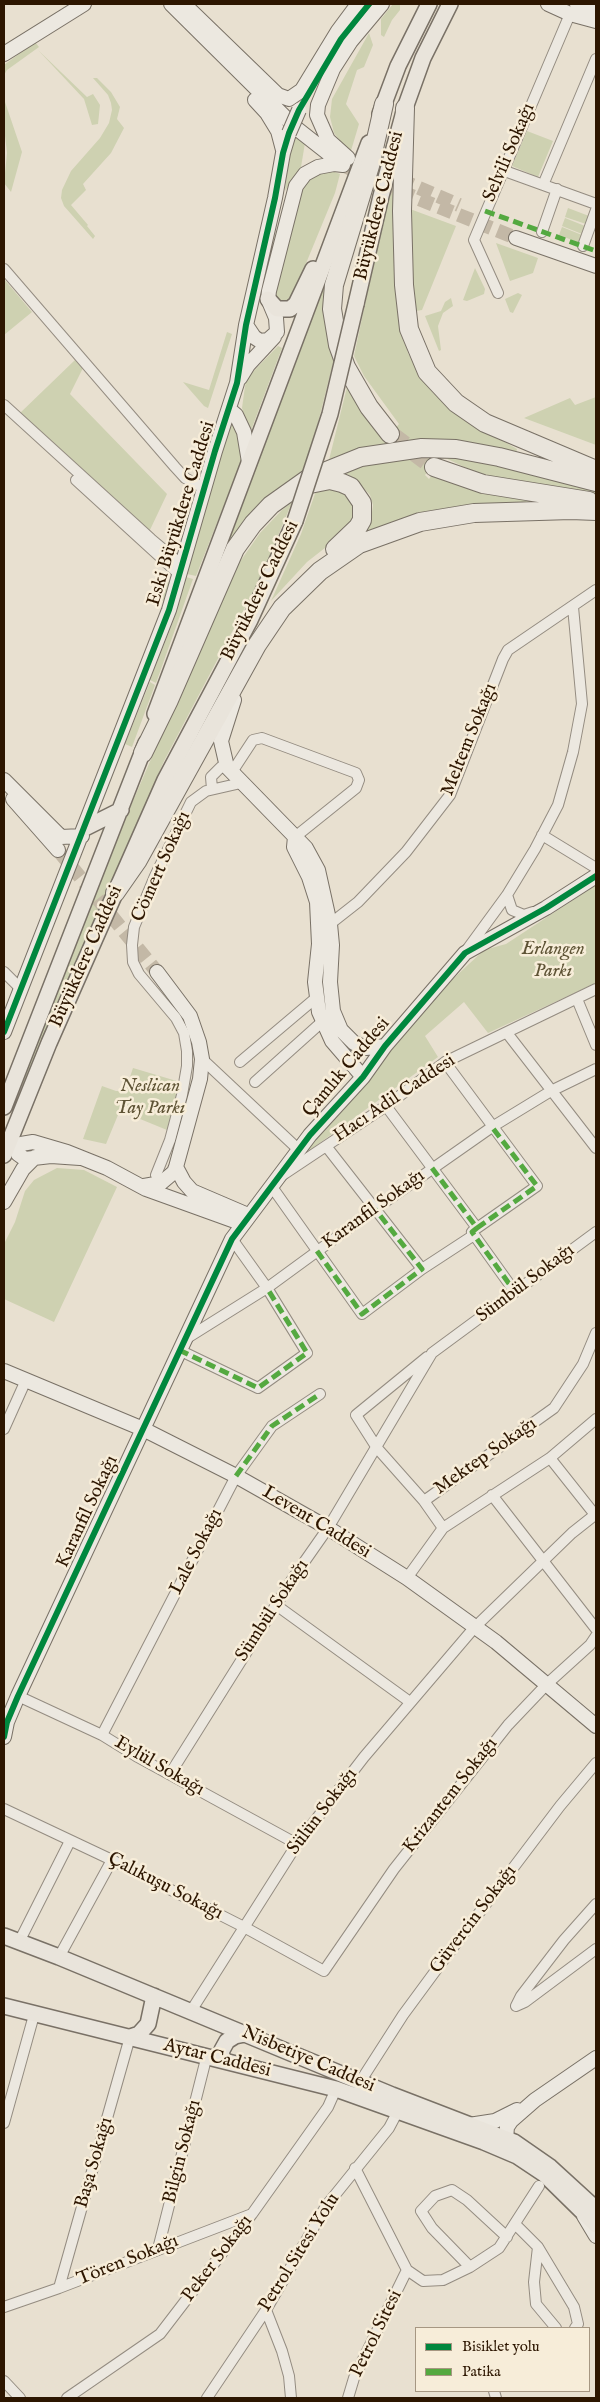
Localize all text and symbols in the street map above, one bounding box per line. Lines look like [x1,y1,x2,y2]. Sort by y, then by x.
street label: Selvili Sokağı [479,100,541,206]
street label: Büyükdere Caddesi [350,129,410,283]
street label: Eski Büyükdere Caddesi [143,419,221,609]
street label: Büyükdere Caddesi [217,517,305,665]
street label: Meltem Sokağı [437,680,503,800]
street label: Cömert Sokağı [127,808,197,926]
street label: Büyükdere Caddesi [45,883,129,1031]
park label: Erlangen Parkı [521,939,585,983]
street label: Çamlık Caddesi [299,1013,395,1123]
street label: Hacı Adil Caddesi [330,1050,460,1148]
park label: Neslican Tay Parkı [115,1076,185,1120]
street label: Karanfil Sokağı [318,1165,430,1255]
street label: Sümbül Sokağı [472,1240,580,1328]
street label: Mektep Sokağı [430,1413,542,1501]
street label: Karanfil Sokağı [52,1452,124,1572]
street label: Levent Caddesi [258,1482,374,1564]
street label: Lale Sokağı [166,1505,228,1599]
street label: Sümbül Sokağı [232,1556,314,1666]
street label: Eylül Sokağı [110,1732,208,1802]
street label: Krizantem Sokağı [399,1734,503,1858]
street label: Sülün Sokağı [283,1764,363,1860]
street label: Çalıkuşu Sokağı [103,1848,227,1926]
street label: Güvercin Sokağı [426,1861,522,1979]
street label: Nisbetiye Caddesi [238,2022,378,2098]
street label: Aytar Caddesi [161,2035,273,2083]
street label: Bilgin Sokağı [159,2098,207,2206]
street label: Başa Sokağı [71,2115,119,2211]
street label: Petrol Sitesi Yolu [254,2190,346,2316]
street label: Peker Sokağı [178,2211,258,2307]
street label: Tören Sokağı [74,2230,182,2292]
street label: Petrol Sitesi [346,2287,408,2381]
legend [415,2327,590,2392]
text: Bisiklet yolu [462,2337,540,2356]
text: Patika [462,2362,501,2381]

